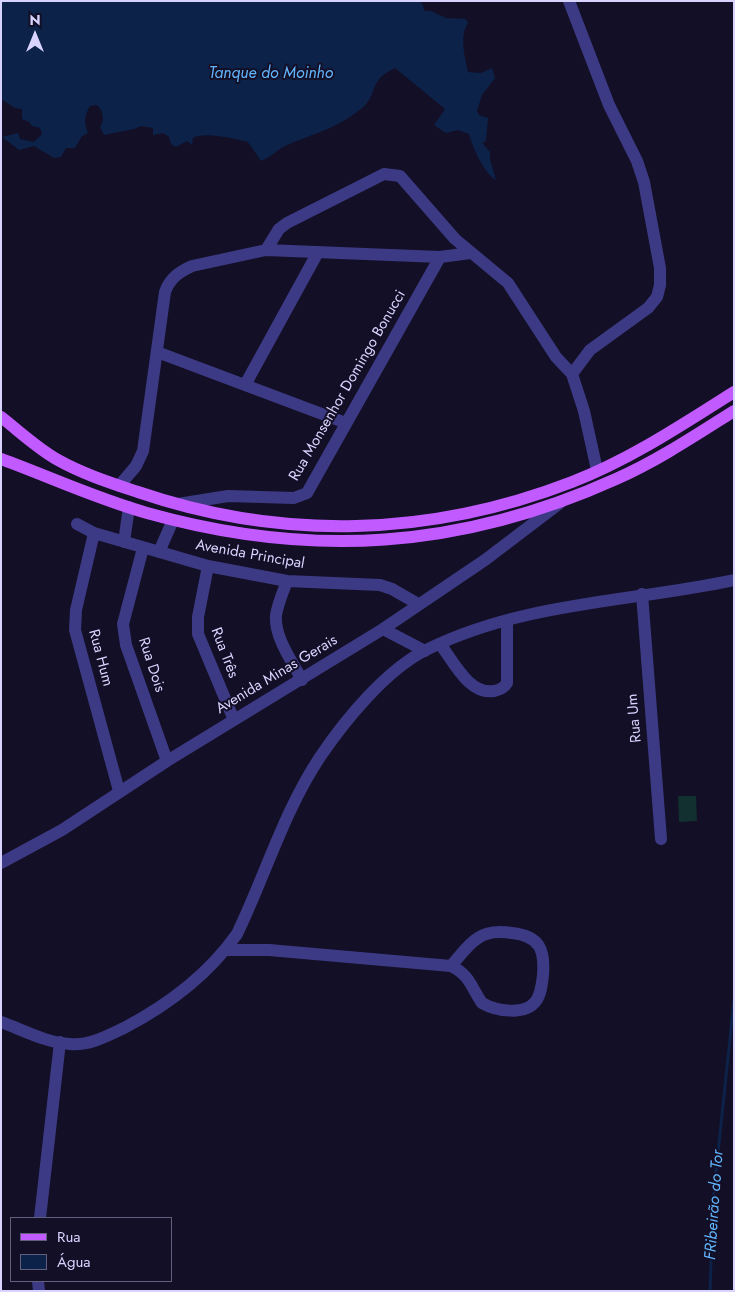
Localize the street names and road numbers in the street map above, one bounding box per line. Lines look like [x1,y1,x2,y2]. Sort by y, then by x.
street label: Rua Monsenhor Domingo Bonucci [286,287,410,485]
street label: Avenida Principal [194,537,306,573]
street label: Rua Três [206,625,242,681]
street label: Rua Hum [84,628,116,688]
street label: Avenida Minas Gerais [213,632,341,718]
street label: Rua Dois [134,635,168,695]
street label: Rua Um [624,693,646,743]

